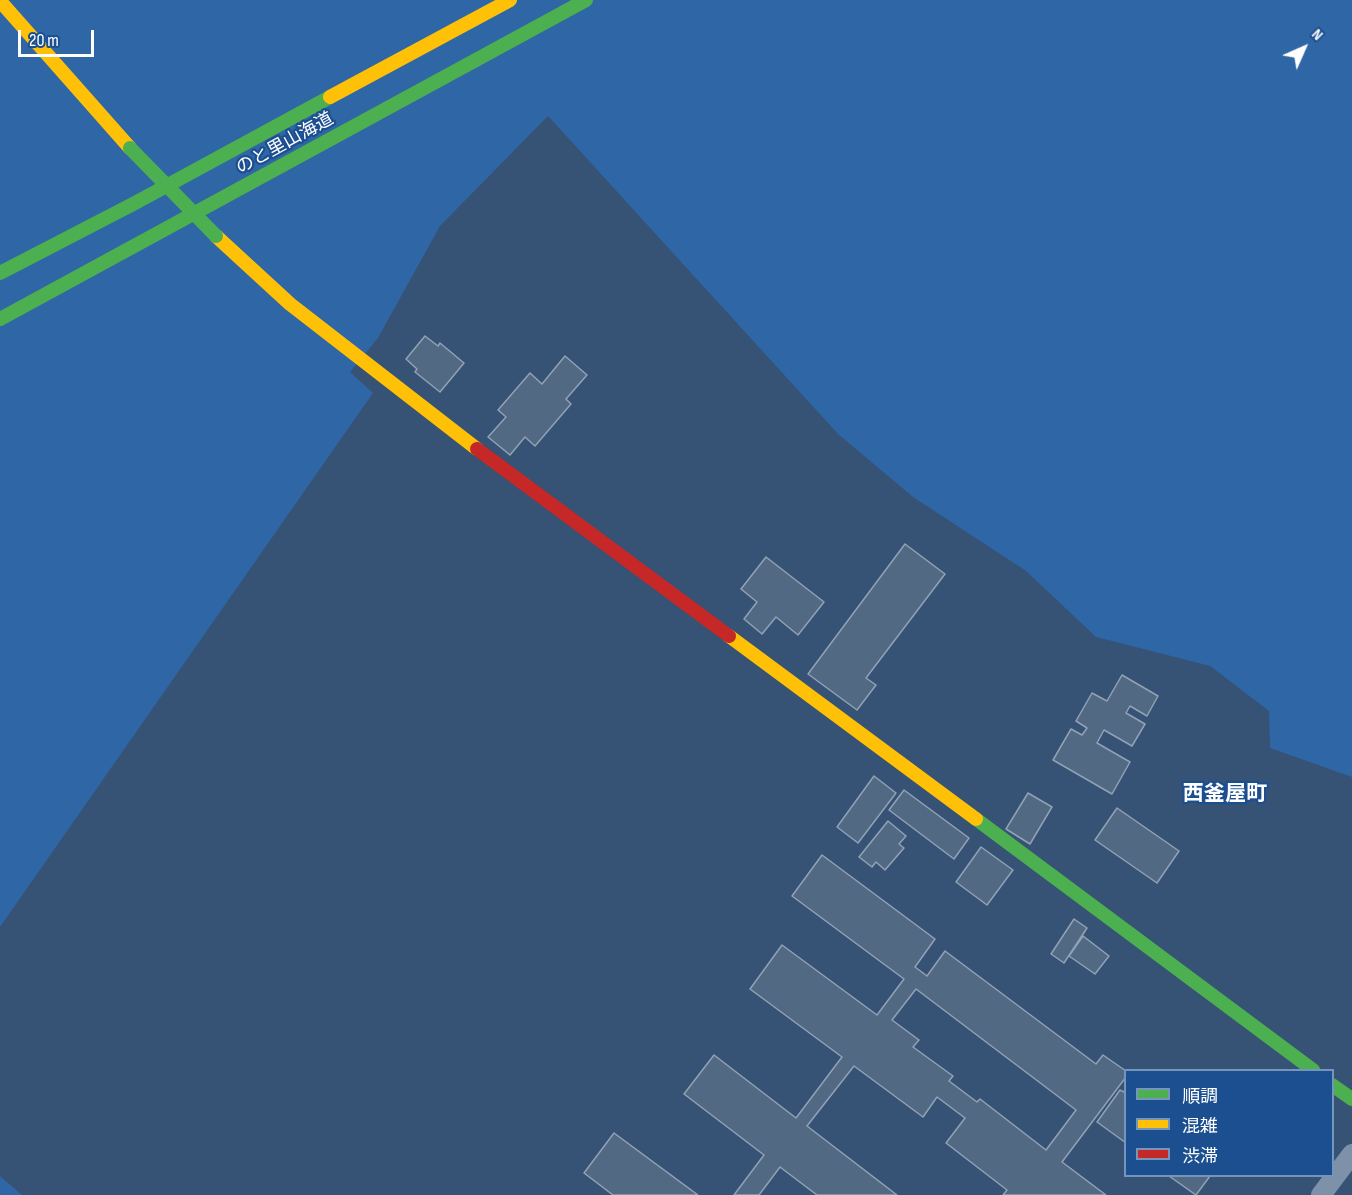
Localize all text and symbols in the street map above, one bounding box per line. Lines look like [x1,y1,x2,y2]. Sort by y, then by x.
scale bar [21,18,98,56]
north arrow [1274,18,1334,78]
text: N [1307,25,1327,45]
text: 20 m [29,30,59,51]
street label: のと里山海道 [233,108,337,180]
district label: 西釜屋町 [1183,782,1267,808]
legend [1124,1069,1334,1177]
text: 順調 [1182,1086,1218,1107]
text: 混雑 [1182,1116,1218,1137]
text: 渋滞 [1182,1146,1218,1167]

